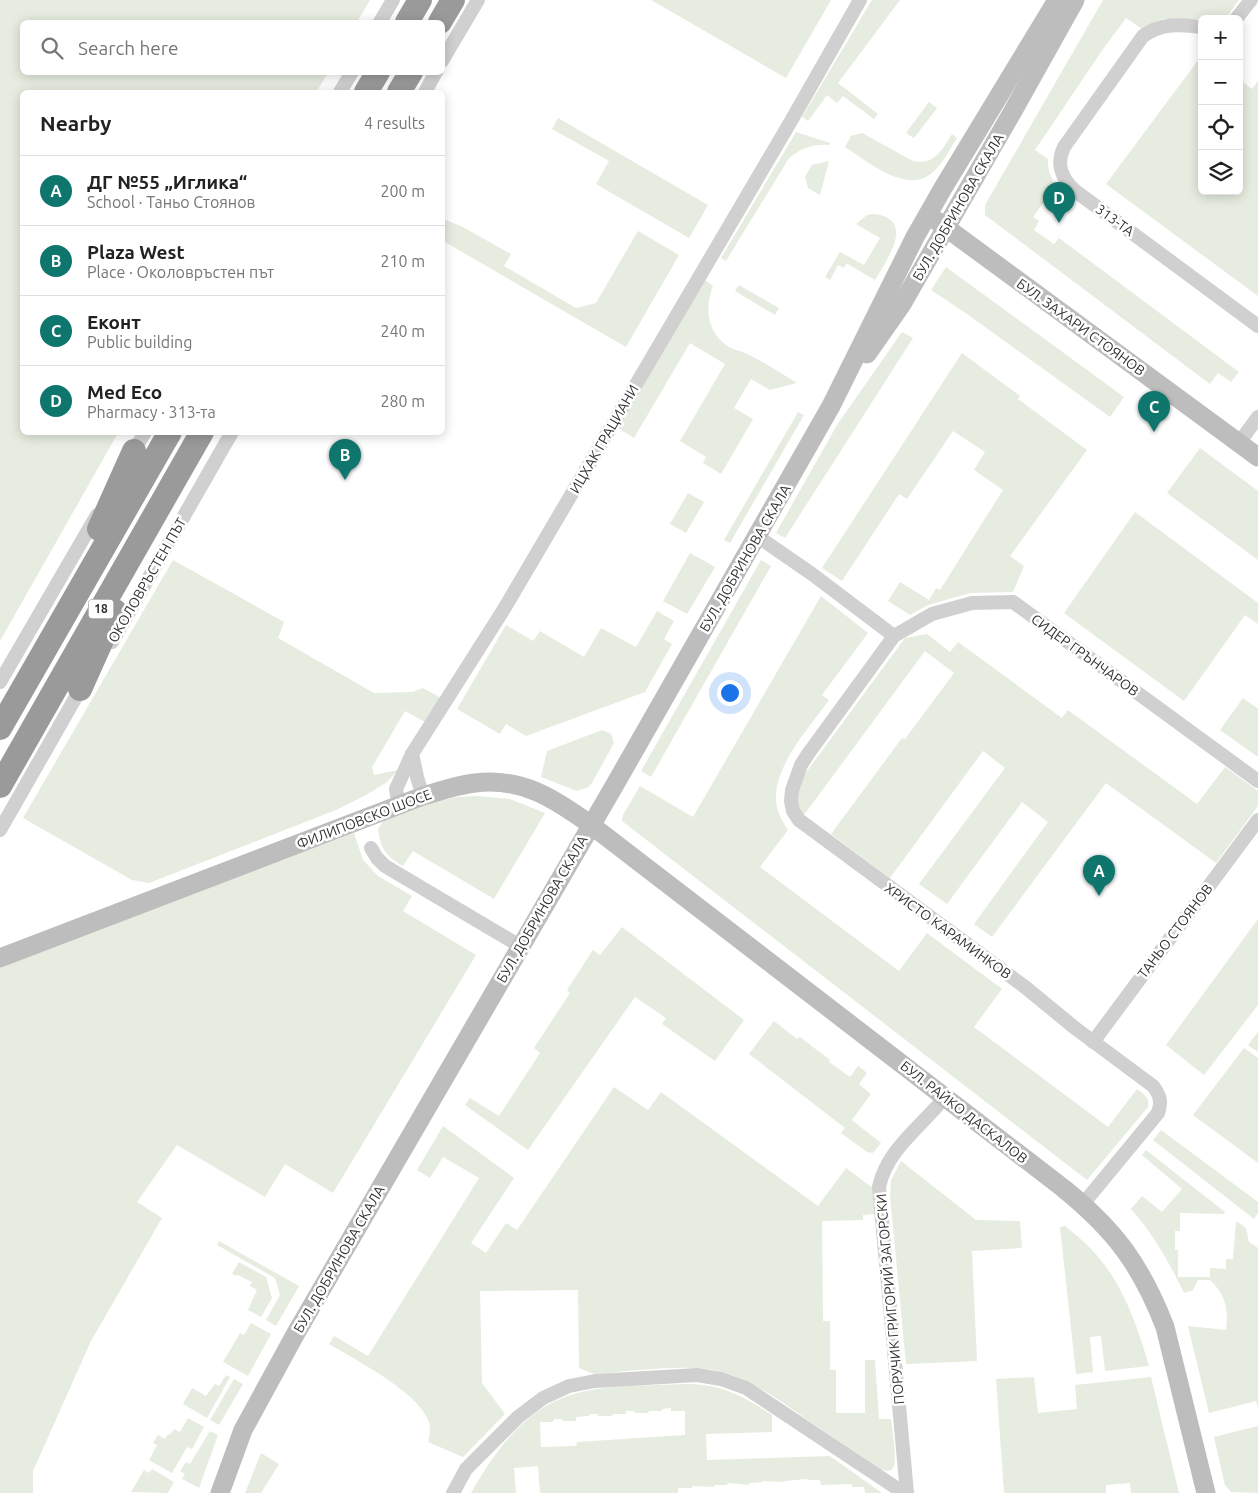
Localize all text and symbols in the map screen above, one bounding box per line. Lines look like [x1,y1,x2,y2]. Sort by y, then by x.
map controls [1198,15,1243,195]
button: + [1198,15,1243,60]
search box [20,20,445,75]
icon: search [38,34,66,62]
text: Search here [78,37,178,59]
button: − [1198,60,1243,105]
button: locate [1198,105,1243,150]
text: Nearby [40,111,111,135]
text: 4 results [364,114,425,132]
street label: БУЛ. ДОБРИНОВА СКАЛА [909,131,1007,283]
button: layers [1198,150,1243,195]
text: ДГ №55 „Иглика“ [87,171,247,193]
text: A [50,182,62,200]
text: 200 m [380,182,425,200]
pin: D [1043,182,1075,223]
text: School · Таньо Стоянов [87,193,255,211]
street label: 313-ТА [1093,201,1137,239]
text: Plaza West [87,241,185,263]
text: B [51,252,61,270]
text: 210 m [380,252,425,270]
text: Place · Околовръстен път [87,263,274,281]
street label: БУЛ. ЗАХАРИ СТОЯНОВ [1014,275,1148,379]
text: Еконт [87,311,141,333]
text: C [51,322,61,340]
text: 240 m [380,322,425,340]
text: Public building [87,333,192,351]
text: Med Eco [87,381,162,403]
street label: ИЦХАК ГРАЦИАНИ [566,382,642,496]
pin: C [1138,391,1170,432]
text: D [50,392,62,410]
text: 280 m [380,392,425,410]
text: Pharmacy · 313-та [87,403,216,421]
pin: B [329,439,361,480]
street label: БУЛ. ДОБРИНОВА СКАЛА [696,482,794,634]
street label: ОКОЛОВРЪСТЕН ПЪТ [105,515,189,645]
road number: 18 [88,600,114,618]
street label: СИДЕР ГРЪНЧАРОВ [1028,611,1142,699]
your location [717,680,743,706]
street label: ФИЛИПОВСКО ШОСЕ [294,786,434,852]
street label: БУЛ. ДОБРИНОВА СКАЛА [493,833,591,985]
pin: A [1083,855,1115,896]
street label: ХРИСТО КАРАМИНКОВ [882,880,1014,982]
street label: ТАНЬО СТОЯНОВ [1134,881,1216,981]
street label: БУЛ. РАЙКО ДАСКАЛОВ [897,1057,1031,1167]
street label: БУЛ. ДОБРИНОВА СКАЛА [290,1183,388,1335]
street label: ПОРУЧИК ГРИГОРИЙ ЗАГОРСКИ [872,1193,907,1405]

